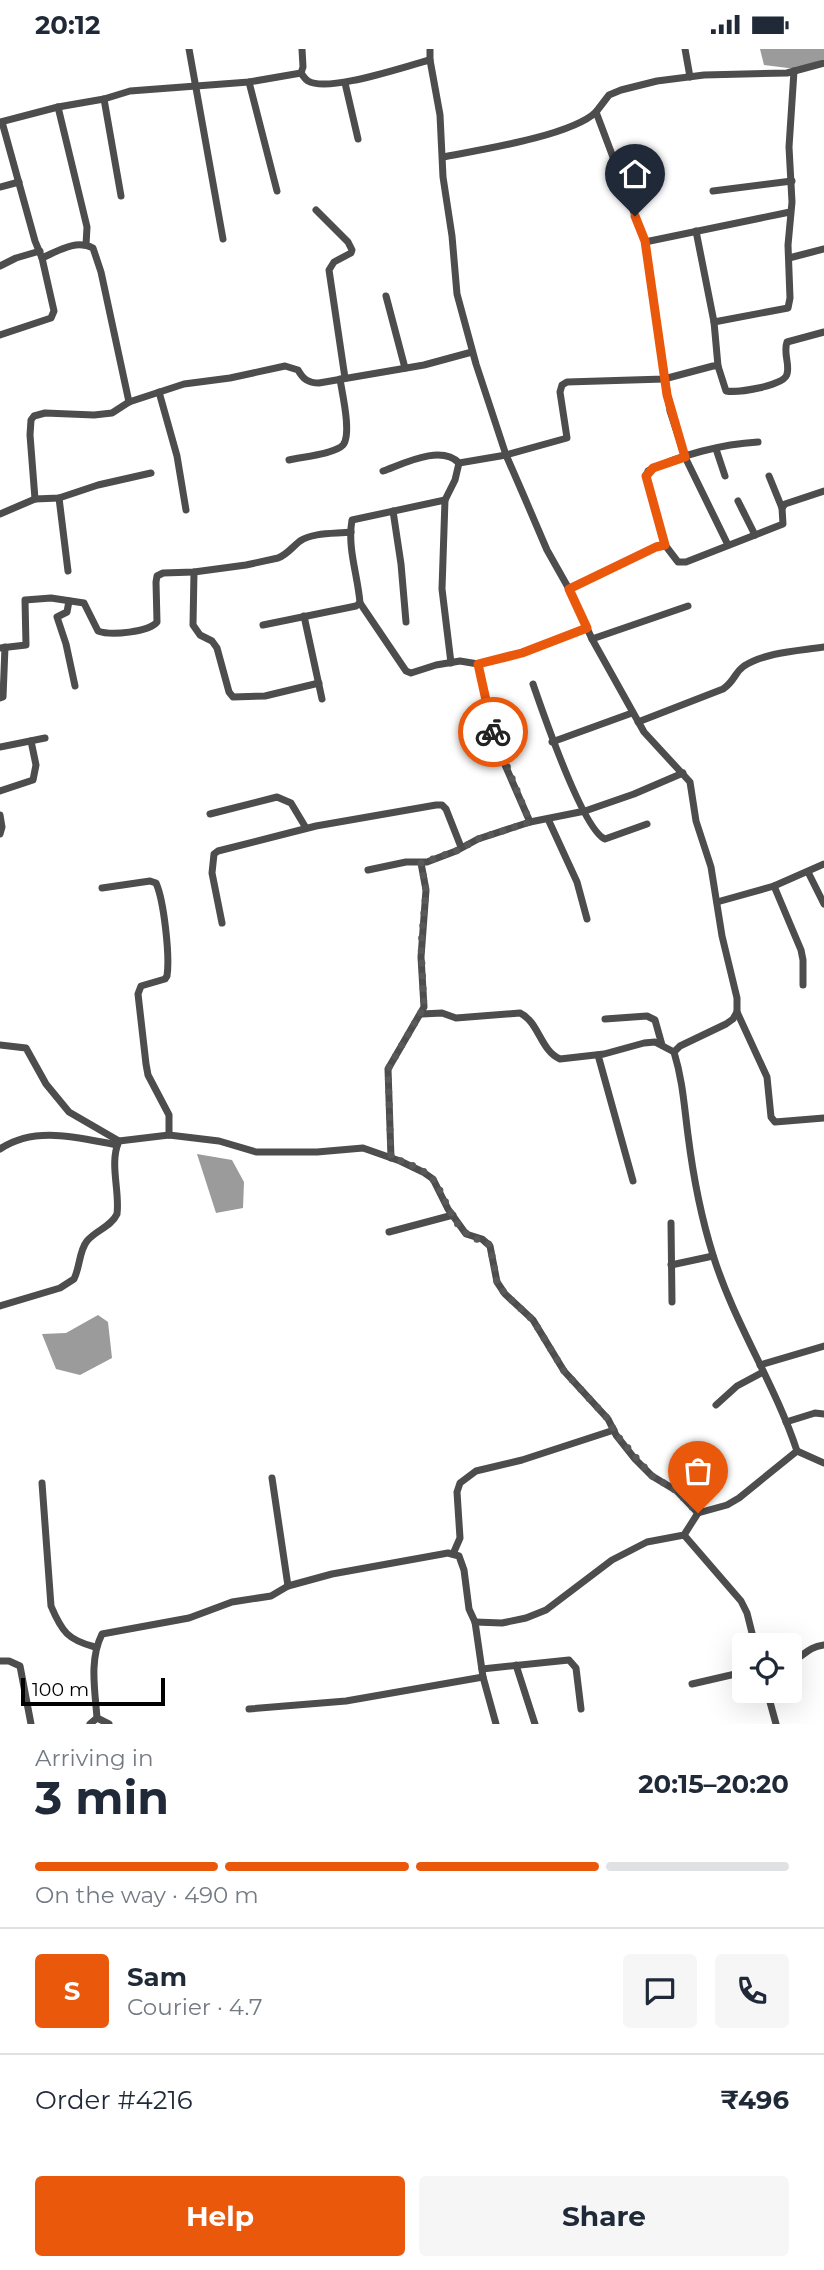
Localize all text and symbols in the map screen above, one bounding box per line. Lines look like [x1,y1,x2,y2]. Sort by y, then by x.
text: 20:12 [35,9,100,41]
pin [605,144,665,216]
icon: home [616,155,654,193]
courier [458,697,528,767]
icon: bike [474,713,512,751]
pin [668,1441,728,1513]
icon: bag [679,1452,717,1490]
map controls [732,1633,802,1703]
button: locate [732,1633,802,1703]
scale bar [21,1675,164,1707]
text: 100 m [32,1678,89,1701]
text: Arriving in [35,1744,154,1772]
text: 20:15–20:20 [638,1768,789,1800]
text: 3 min [35,1769,169,1826]
text: On the way · 490 m [35,1881,259,1909]
button: chat [623,1954,697,2028]
button: phone [715,1954,789,2028]
text: Sam [127,1961,187,1993]
text: S [64,1975,80,2007]
text: Courier · 4.7 [127,1993,263,2021]
text: Order #4216 [35,2084,193,2116]
text: ₹496 [720,2084,789,2116]
button: Help [35,2176,405,2256]
button: Share [419,2176,789,2256]

